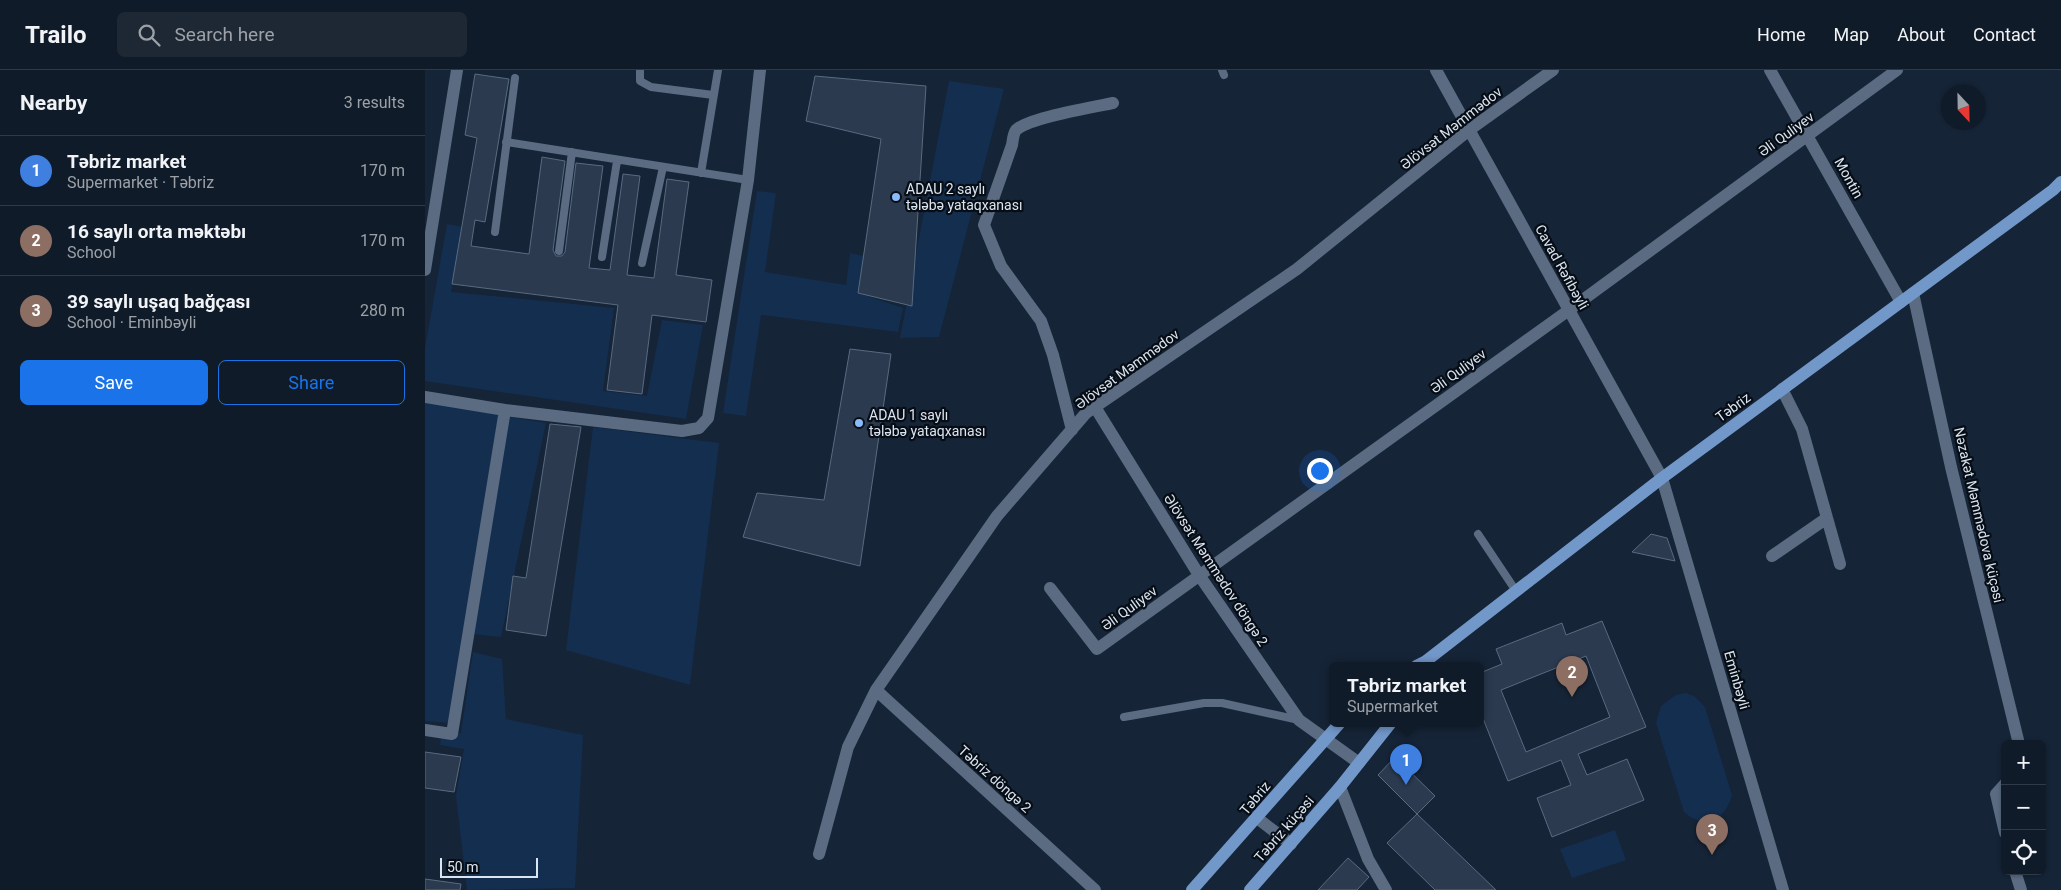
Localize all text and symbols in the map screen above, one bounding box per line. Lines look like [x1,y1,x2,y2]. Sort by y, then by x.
search box [117,12,467,57]
text: Trailo [25,21,87,49]
icon: search [135,21,163,49]
text: Search here [175,23,275,46]
text: Home [1757,24,1806,45]
text: Map [1834,24,1869,45]
text: About [1897,24,1945,45]
text: Contact [1973,24,2036,45]
street label: Əlövsət Məmmədov [1397,83,1505,173]
north arrow [1941,85,1986,130]
text: Nearby [20,91,87,115]
text: 3 results [344,93,405,112]
street label: Əli Quliyev [1755,108,1817,160]
text: Təbriz market [67,150,186,173]
street label: Montin [1831,155,1867,201]
text: 1 [31,161,41,180]
text: 170 m [360,161,405,180]
text: Supermarket · Təbriz [67,173,214,192]
place label: ADAU 2 saylı tələbə yataqxanası [906,181,1022,213]
marker: ADAU 2 saylı tələbə yataqxanası [890,191,902,203]
text: 16 saylı orta məktəbı [67,220,246,243]
street label: Cavad Rəfibəyli [1532,222,1592,312]
text: 2 [31,231,41,250]
text: 170 m [360,231,405,250]
text: School [67,243,116,262]
text: 39 saylı uşaq bağçası [67,290,251,313]
text: 3 [31,301,41,320]
text: 280 m [360,301,405,320]
text: School · Eminbəyli [67,313,196,332]
street label: Əlövsət Məmmədov [1072,326,1182,412]
street label: Əli Quliyev [1427,345,1489,397]
button: Save [20,360,208,405]
button: Share [218,360,405,405]
street label: Təbriz [1713,389,1753,425]
place label: ADAU 1 saylı tələbə yataqxanası [869,407,985,439]
marker: ADAU 1 saylı tələbə yataqxanası [853,417,865,429]
street label: Nəzakət Məmmədova küçəsi [1951,426,2007,604]
your location [1307,458,1333,484]
street label: Əlövsət Məmmədov döngə 2 [1161,491,1271,649]
street label: Əli Quliyev [1098,582,1160,634]
street label: Eminbəyli [1721,649,1753,711]
pin: 2 [1556,656,1588,697]
popup [1329,662,1484,727]
text: Təbriz market [1347,674,1466,697]
text: Supermarket [1347,697,1438,716]
map controls [2001,740,2046,875]
button: + [2001,740,2046,785]
street label: Təbriz döngə 2 [955,742,1035,816]
pin: 1 [1390,744,1422,785]
street label: Təbriz [1236,778,1274,818]
button: − [2001,785,2046,830]
street label: Təbriz küçəsi [1251,793,1317,865]
pin: 3 [1696,814,1728,855]
button: locate [2001,830,2046,875]
scale bar [440,855,537,878]
text: 50 m [447,859,479,875]

